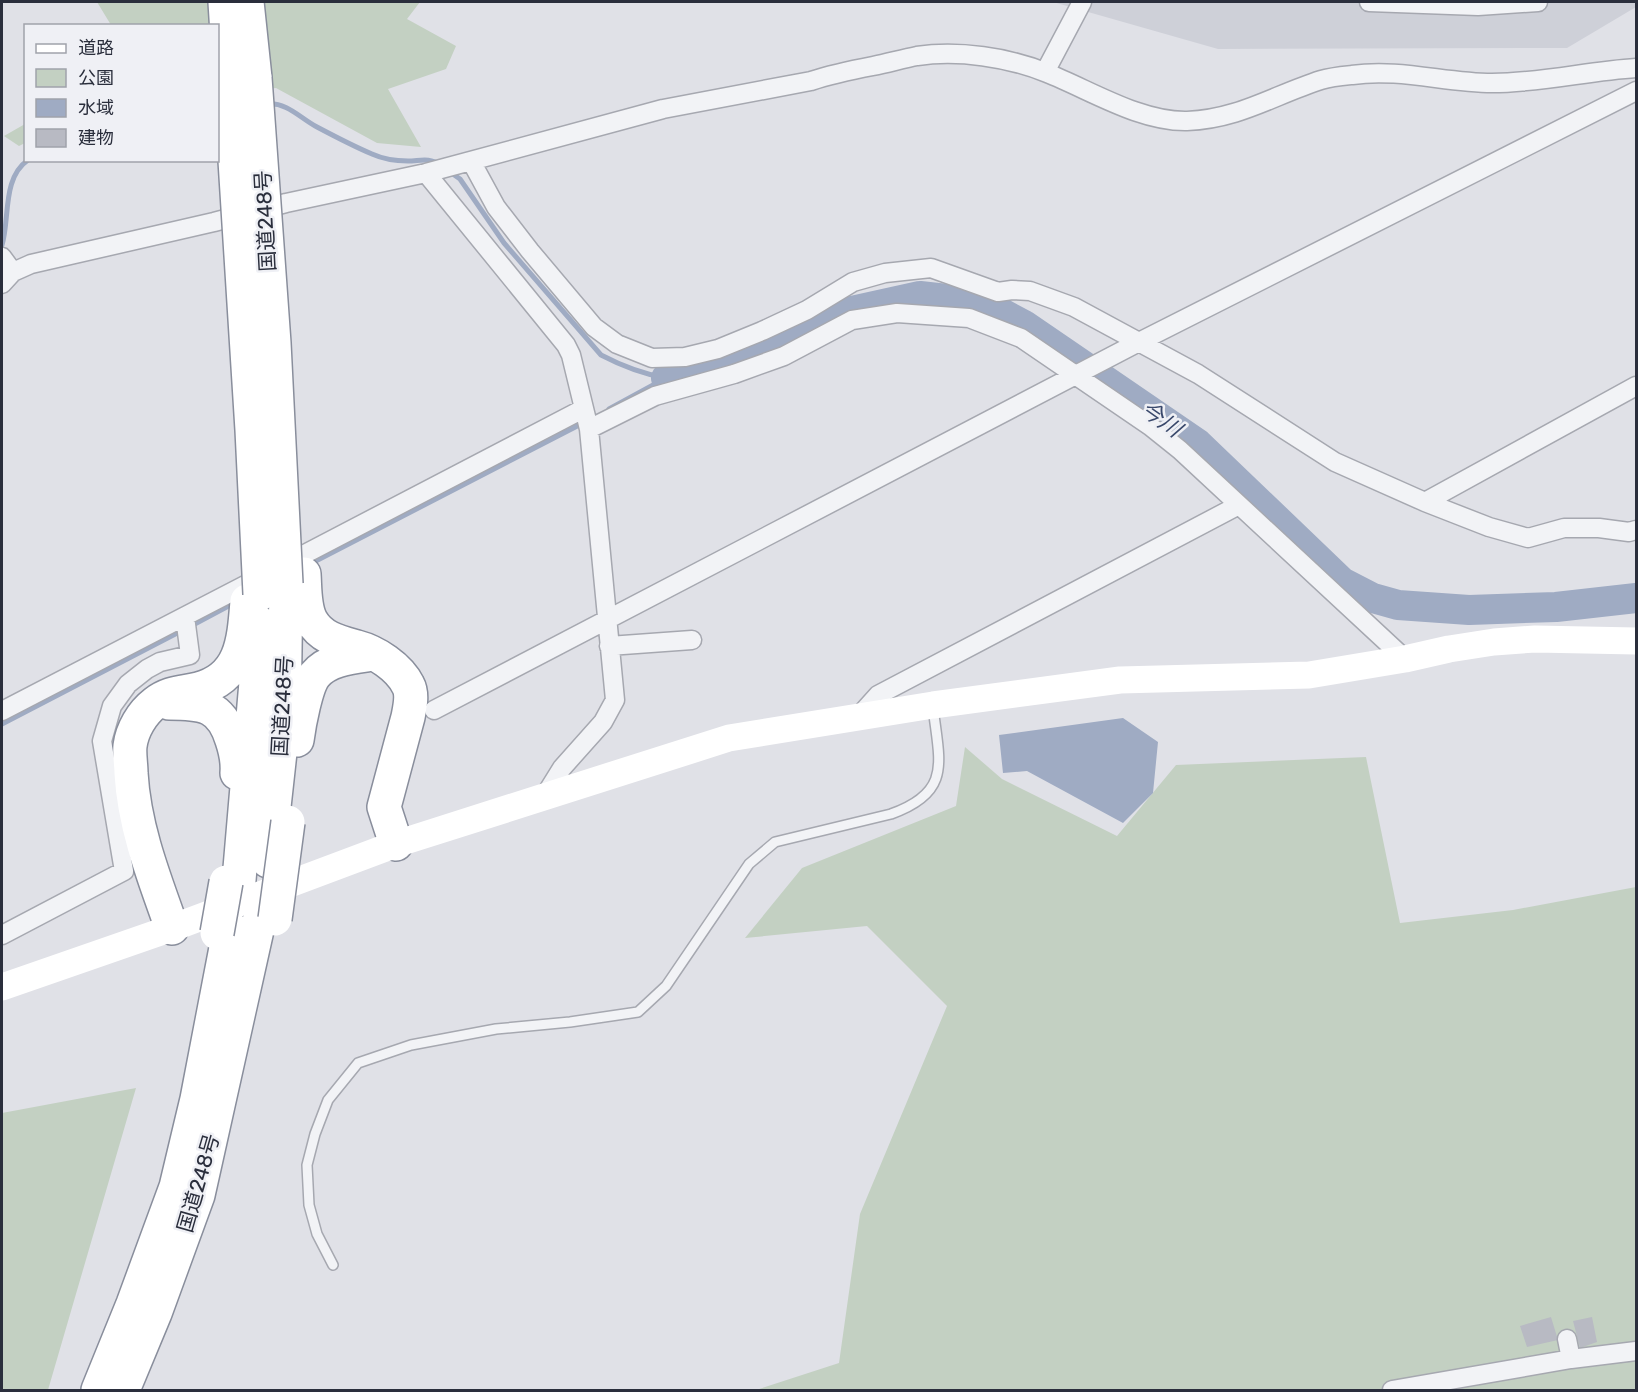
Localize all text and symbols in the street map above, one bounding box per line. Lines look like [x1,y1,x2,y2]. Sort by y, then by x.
legend [24,24,219,162]
text: 道路 [78,37,114,59]
text: 公園 [78,67,114,89]
text: 水域 [78,97,114,119]
text: 建物 [78,127,114,149]
street label: 国道248号 [250,170,280,272]
water label: 今川 [1135,395,1188,444]
street label: 国道248号 [267,655,297,757]
street label: 国道248号 [172,1131,224,1235]

